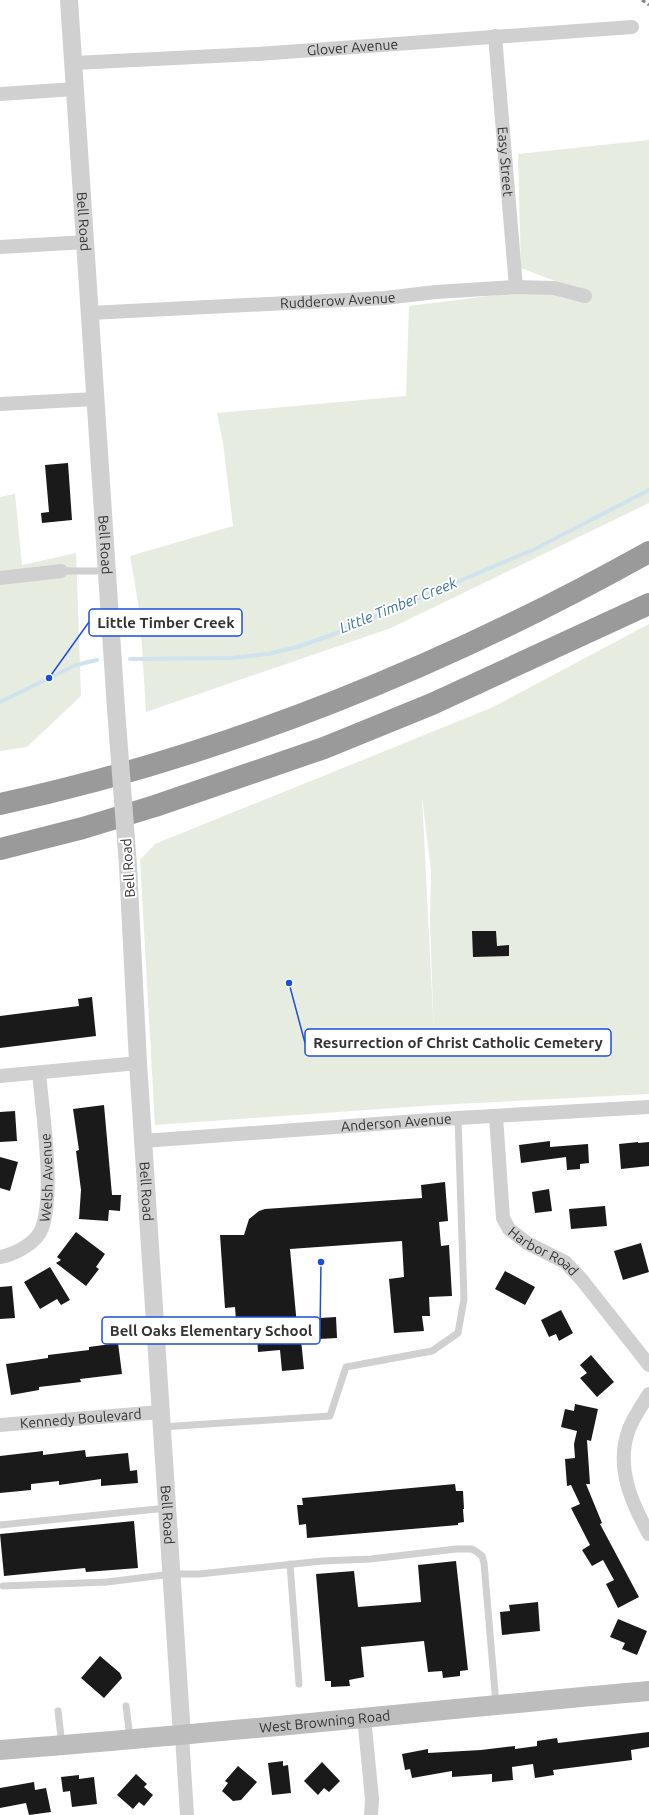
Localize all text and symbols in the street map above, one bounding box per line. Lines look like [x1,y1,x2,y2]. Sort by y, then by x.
street label: Glover Avenue [306,36,399,58]
street label: Easy Street [495,126,516,198]
street label: Bell Road [74,191,94,252]
street label: Rudderow Avenue [280,289,396,311]
street label: Bell Road [95,515,115,575]
water label: Little Timber Creek [337,574,459,636]
callout: Little Timber Creek [89,609,242,636]
text: Little Timber Creek [97,614,235,631]
street label: Bell Road [118,838,138,898]
callout: Resurrection of Christ Catholic Cemetery [305,1029,611,1056]
text: Resurrection of Christ Catholic Cemetery [313,1034,603,1051]
street label: Anderson Avenue [340,1110,452,1135]
street label: Welsh Avenue [36,1133,56,1223]
street label: Bell Road [136,1161,156,1222]
street label: Harbor Road [505,1224,582,1279]
callout: Bell Oaks Elementary School [102,1317,320,1344]
text: Bell Oaks Elementary School [110,1322,313,1339]
street label: Kennedy Boulevard [19,1406,142,1431]
street label: Bell Road [158,1485,177,1545]
street label: West Browning Road [259,1707,391,1736]

